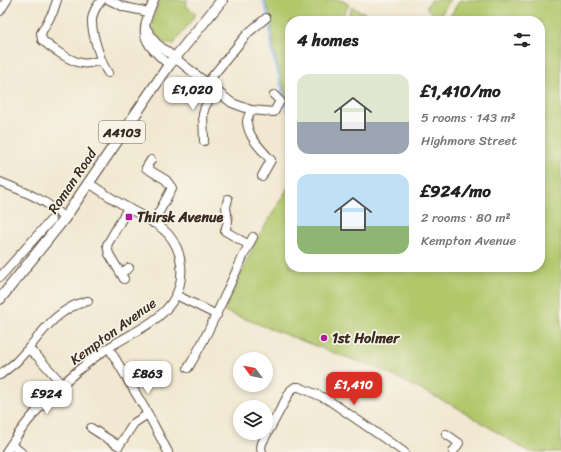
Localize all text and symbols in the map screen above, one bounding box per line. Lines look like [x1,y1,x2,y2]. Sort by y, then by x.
text: 4 homes [297,25,358,55]
icon: filters [511,29,533,51]
text: £1,410/mo [421,76,501,106]
pin: £1,020 [160,77,226,111]
text: £1,020 [173,78,213,101]
icon: home [329,90,377,138]
text: 5 rooms · 143 m² [421,106,516,129]
road number: A4103 [99,121,145,143]
text: Highmore Street [421,129,517,152]
street label: Roman Road [41,142,104,219]
text: £924/mo [421,176,491,206]
icon: home [329,190,377,238]
place label: Thirsk Avenue [137,205,224,230]
text: 2 rooms · 80 m² [421,206,511,229]
marker: Thirsk Avenue [124,212,134,222]
text: Kempton Avenue [421,229,516,252]
street label: Kempton Avenue [64,291,162,372]
place label: 1st Holmer [332,326,400,351]
marker: 1st Holmer [319,333,329,343]
north arrow [233,352,273,392]
map controls [233,352,273,440]
pin: £863 [124,361,172,395]
text: £863 [133,362,163,385]
pin: £1,410 [321,372,387,406]
text: £1,410 [335,373,373,396]
pin: £924 [23,381,71,415]
text: £924 [32,382,62,405]
button: layers [233,400,273,440]

